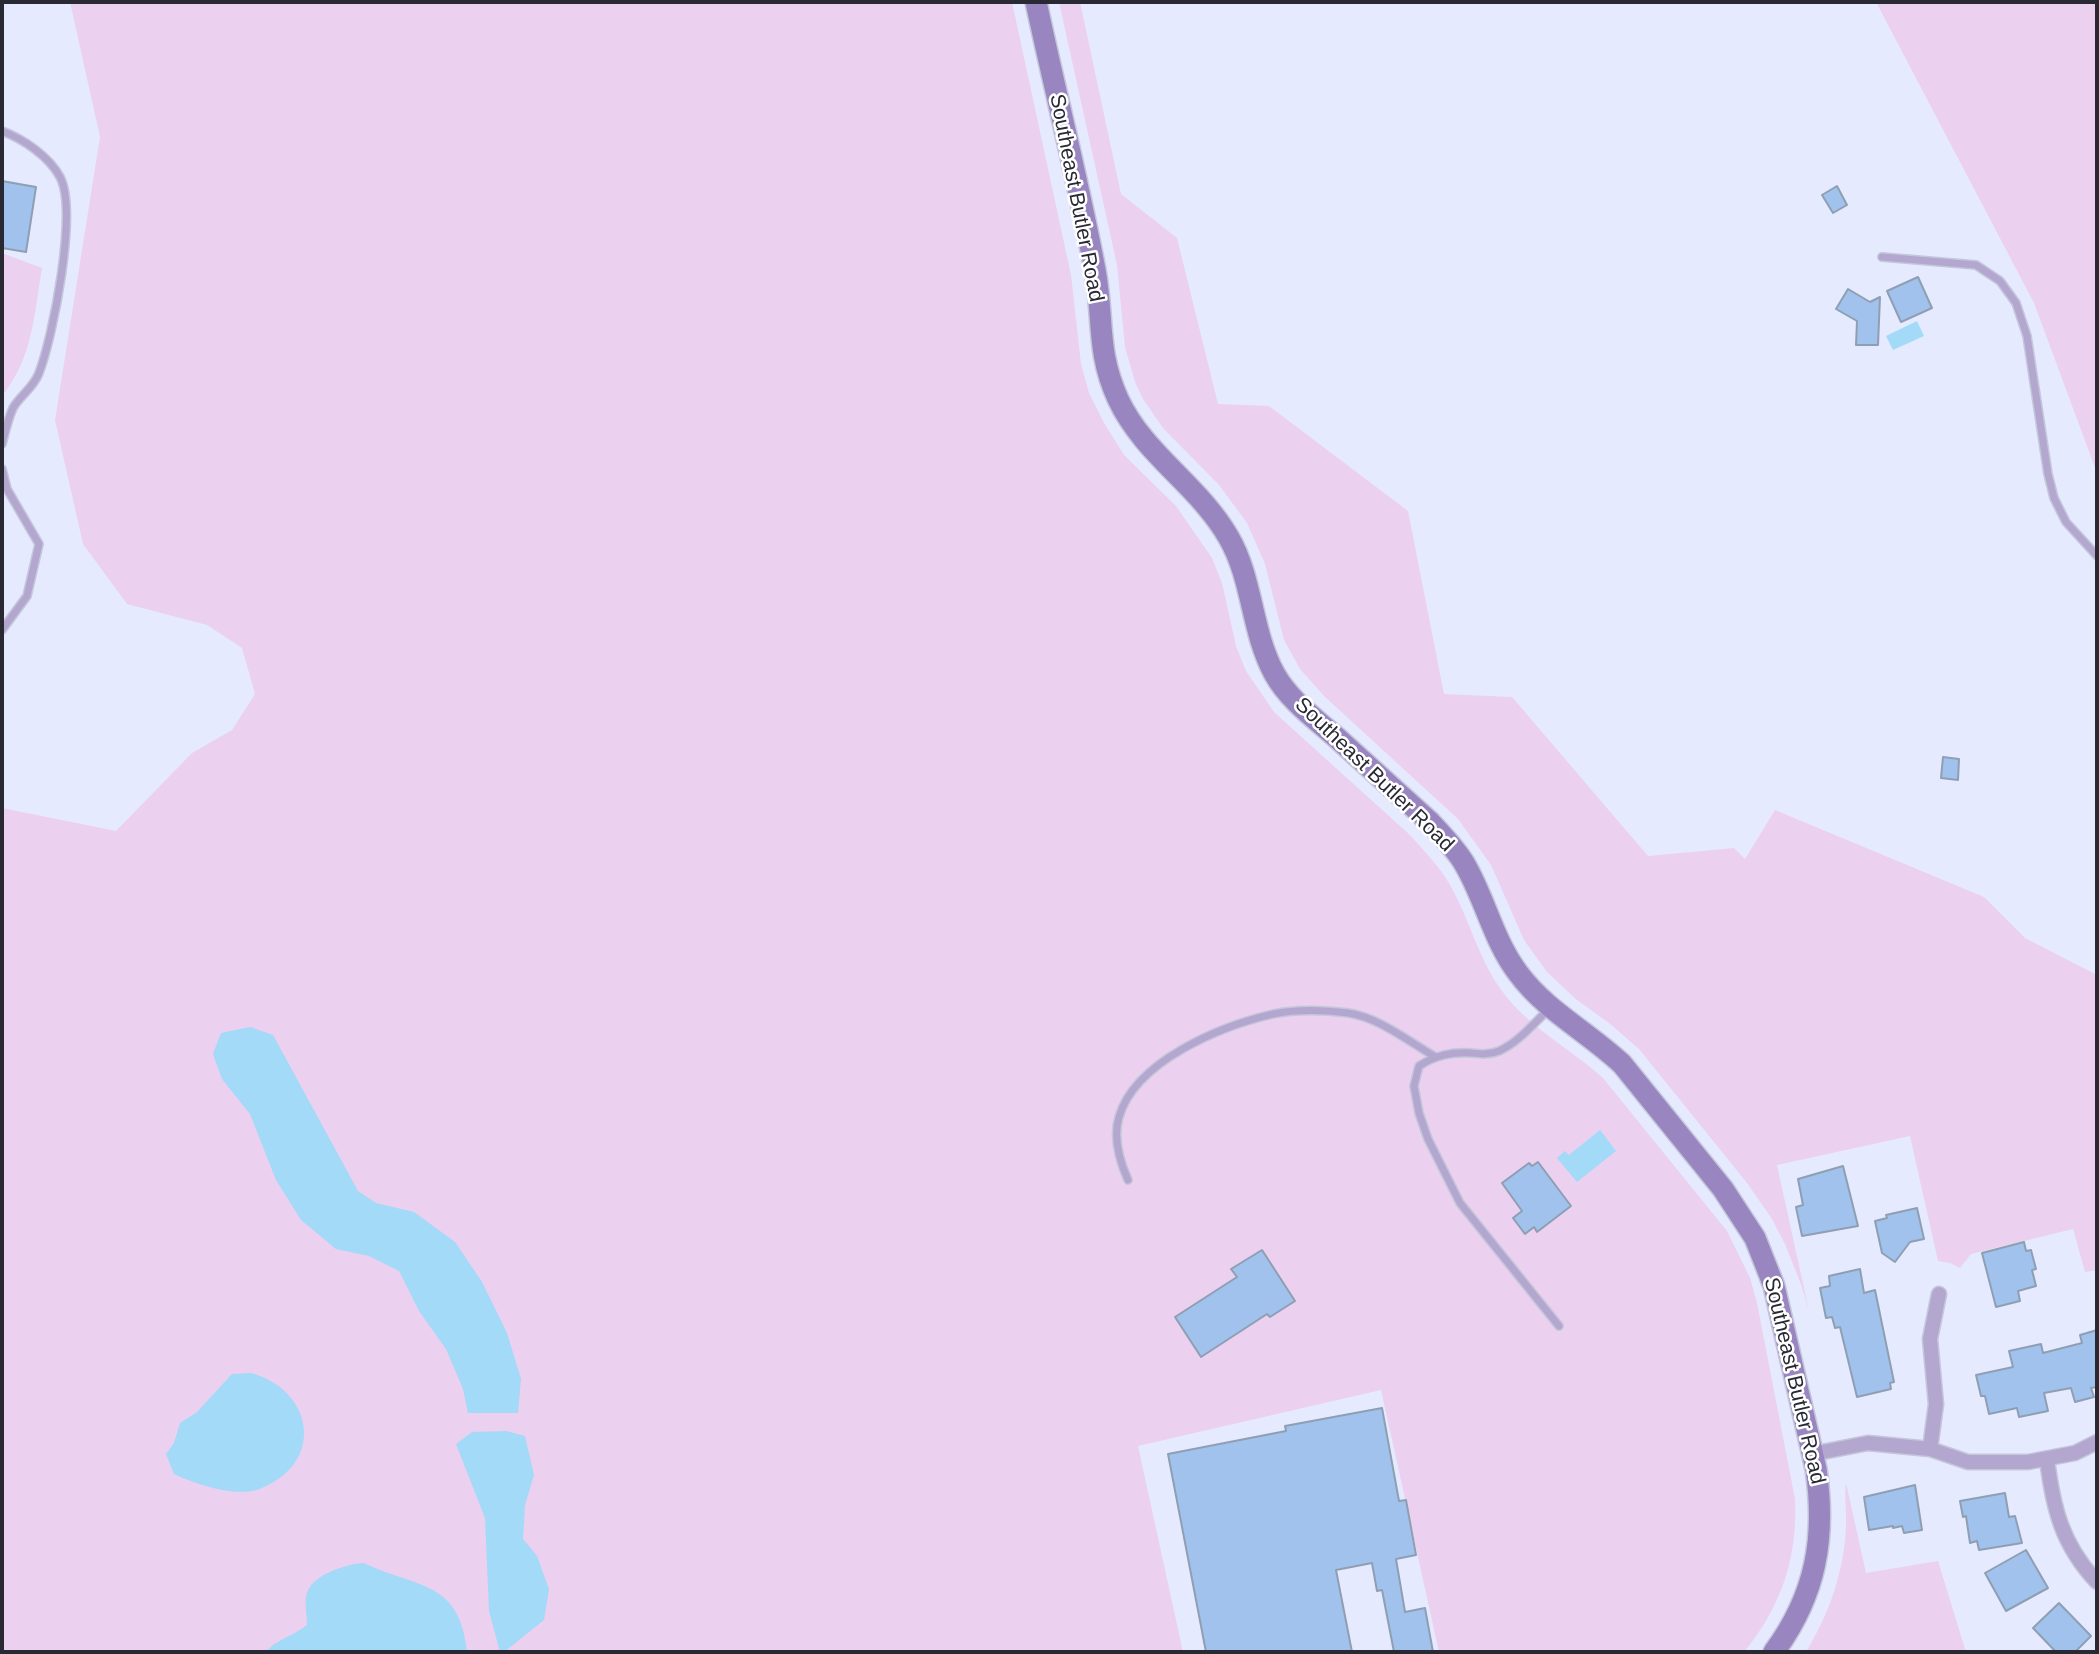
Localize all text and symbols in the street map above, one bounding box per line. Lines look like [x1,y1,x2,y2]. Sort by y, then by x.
street label: Southeast Butler Road [1043,92,1109,304]
street label: Southeast Butler Road [1289,693,1459,857]
street label: Southeast Butler Road [1758,1275,1830,1487]

